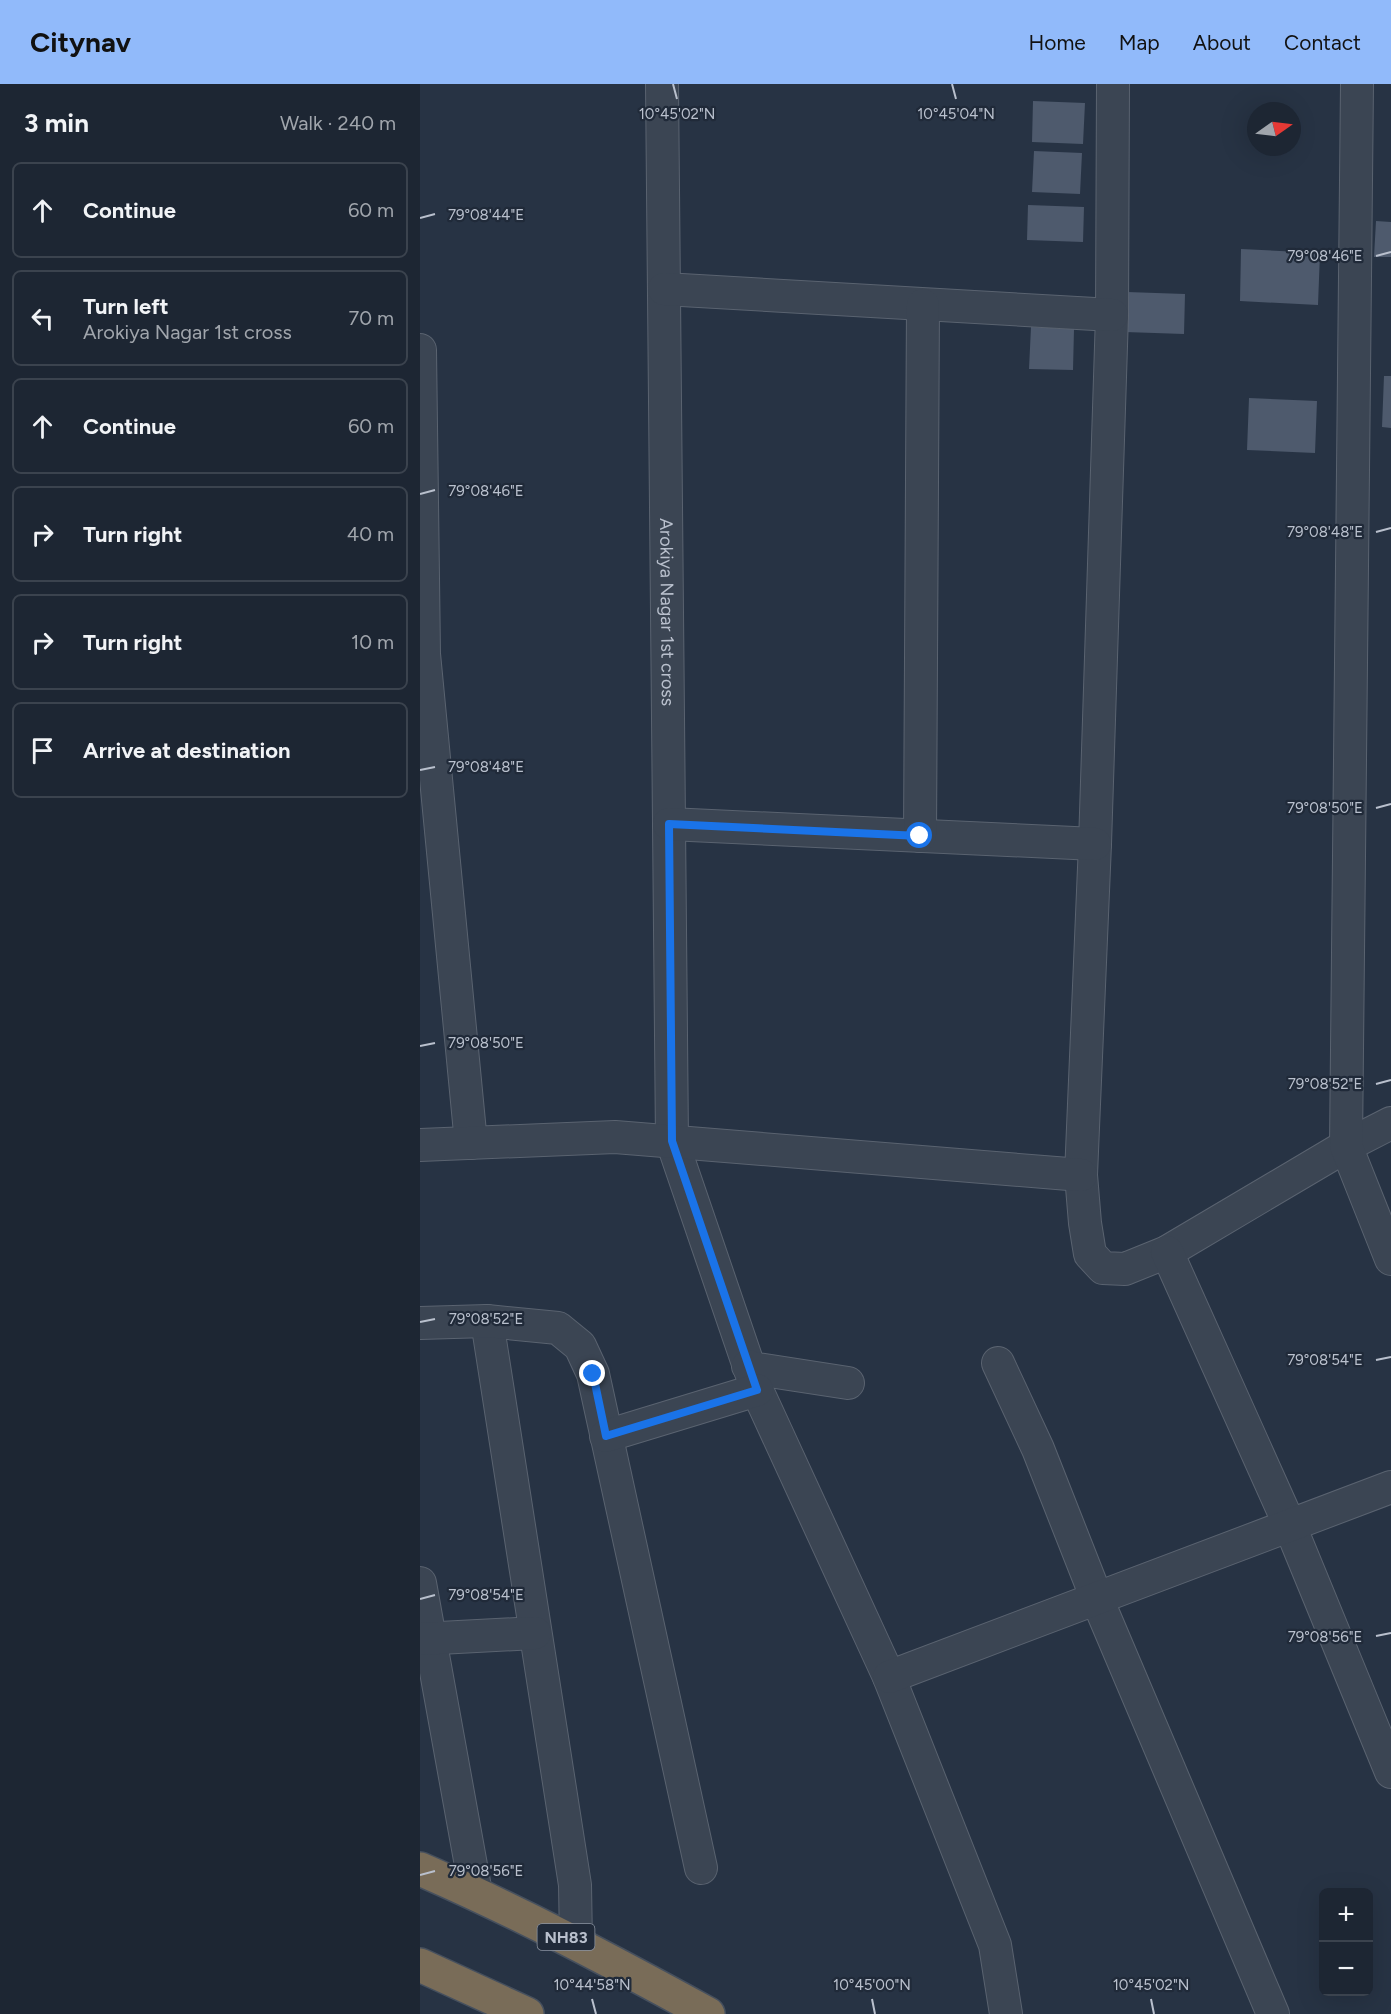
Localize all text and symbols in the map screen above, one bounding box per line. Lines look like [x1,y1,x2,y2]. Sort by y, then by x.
text: Citynav [30,25,131,59]
text: Home [1029,30,1086,55]
text: Map [1119,30,1160,55]
text: About [1193,30,1251,55]
text: Contact [1284,30,1361,55]
north arrow [1247,102,1301,156]
text: 10°45'02"N [639,105,715,123]
text: 10°45'04"N [917,105,995,123]
text: 3 min [24,107,89,139]
text: Walk · 240 m [280,111,396,135]
icon: ahead [26,194,59,227]
text: Continue [83,197,176,224]
text: 60 m [348,198,394,222]
text: 79°08'44"E [448,206,524,224]
text: 79°08'46"E [1287,247,1363,265]
text: Turn left [83,293,169,320]
icon: left [26,302,59,335]
text: 70 m [348,306,394,330]
text: Arokiya Nagar 1st cross [83,320,292,344]
icon: ahead [26,410,59,443]
text: Continue [83,413,176,440]
text: 60 m [348,414,394,438]
text: 79°08'46"E [448,482,524,500]
icon: right [26,518,59,551]
street label: Arokiya Nagar 1st cross [655,518,679,706]
text: Turn right [83,521,182,548]
text: 40 m [347,522,394,546]
text: 79°08'48"E [1287,523,1363,541]
icon: right [26,626,59,659]
text: Turn right [83,629,182,656]
text: 10 m [351,630,394,654]
icon: arrive [26,734,59,767]
text: Arrive at destination [83,737,291,764]
text: 79°08'48"E [448,758,524,776]
text: 79°08'50"E [1287,799,1363,817]
route start [906,822,932,848]
text: 79°08'50"E [448,1034,524,1052]
text: 79°08'52"E [1288,1075,1362,1093]
text: 79°08'52"E [449,1310,523,1328]
text: 79°08'54"E [1287,1351,1363,1369]
route end [579,1360,605,1386]
text: 79°08'54"E [448,1586,524,1604]
text: 79°08'56"E [1288,1628,1362,1646]
text: 79°08'56"E [449,1862,523,1880]
map controls [1319,1888,1373,1996]
button: + [1319,1888,1373,1942]
road number: NH83 [538,1924,594,1950]
button: − [1319,1942,1373,1996]
text: 10°44'58"N [553,1976,631,1994]
text: 10°45'00"N [833,1976,911,1994]
text: 10°45'02"N [1113,1976,1189,1994]

